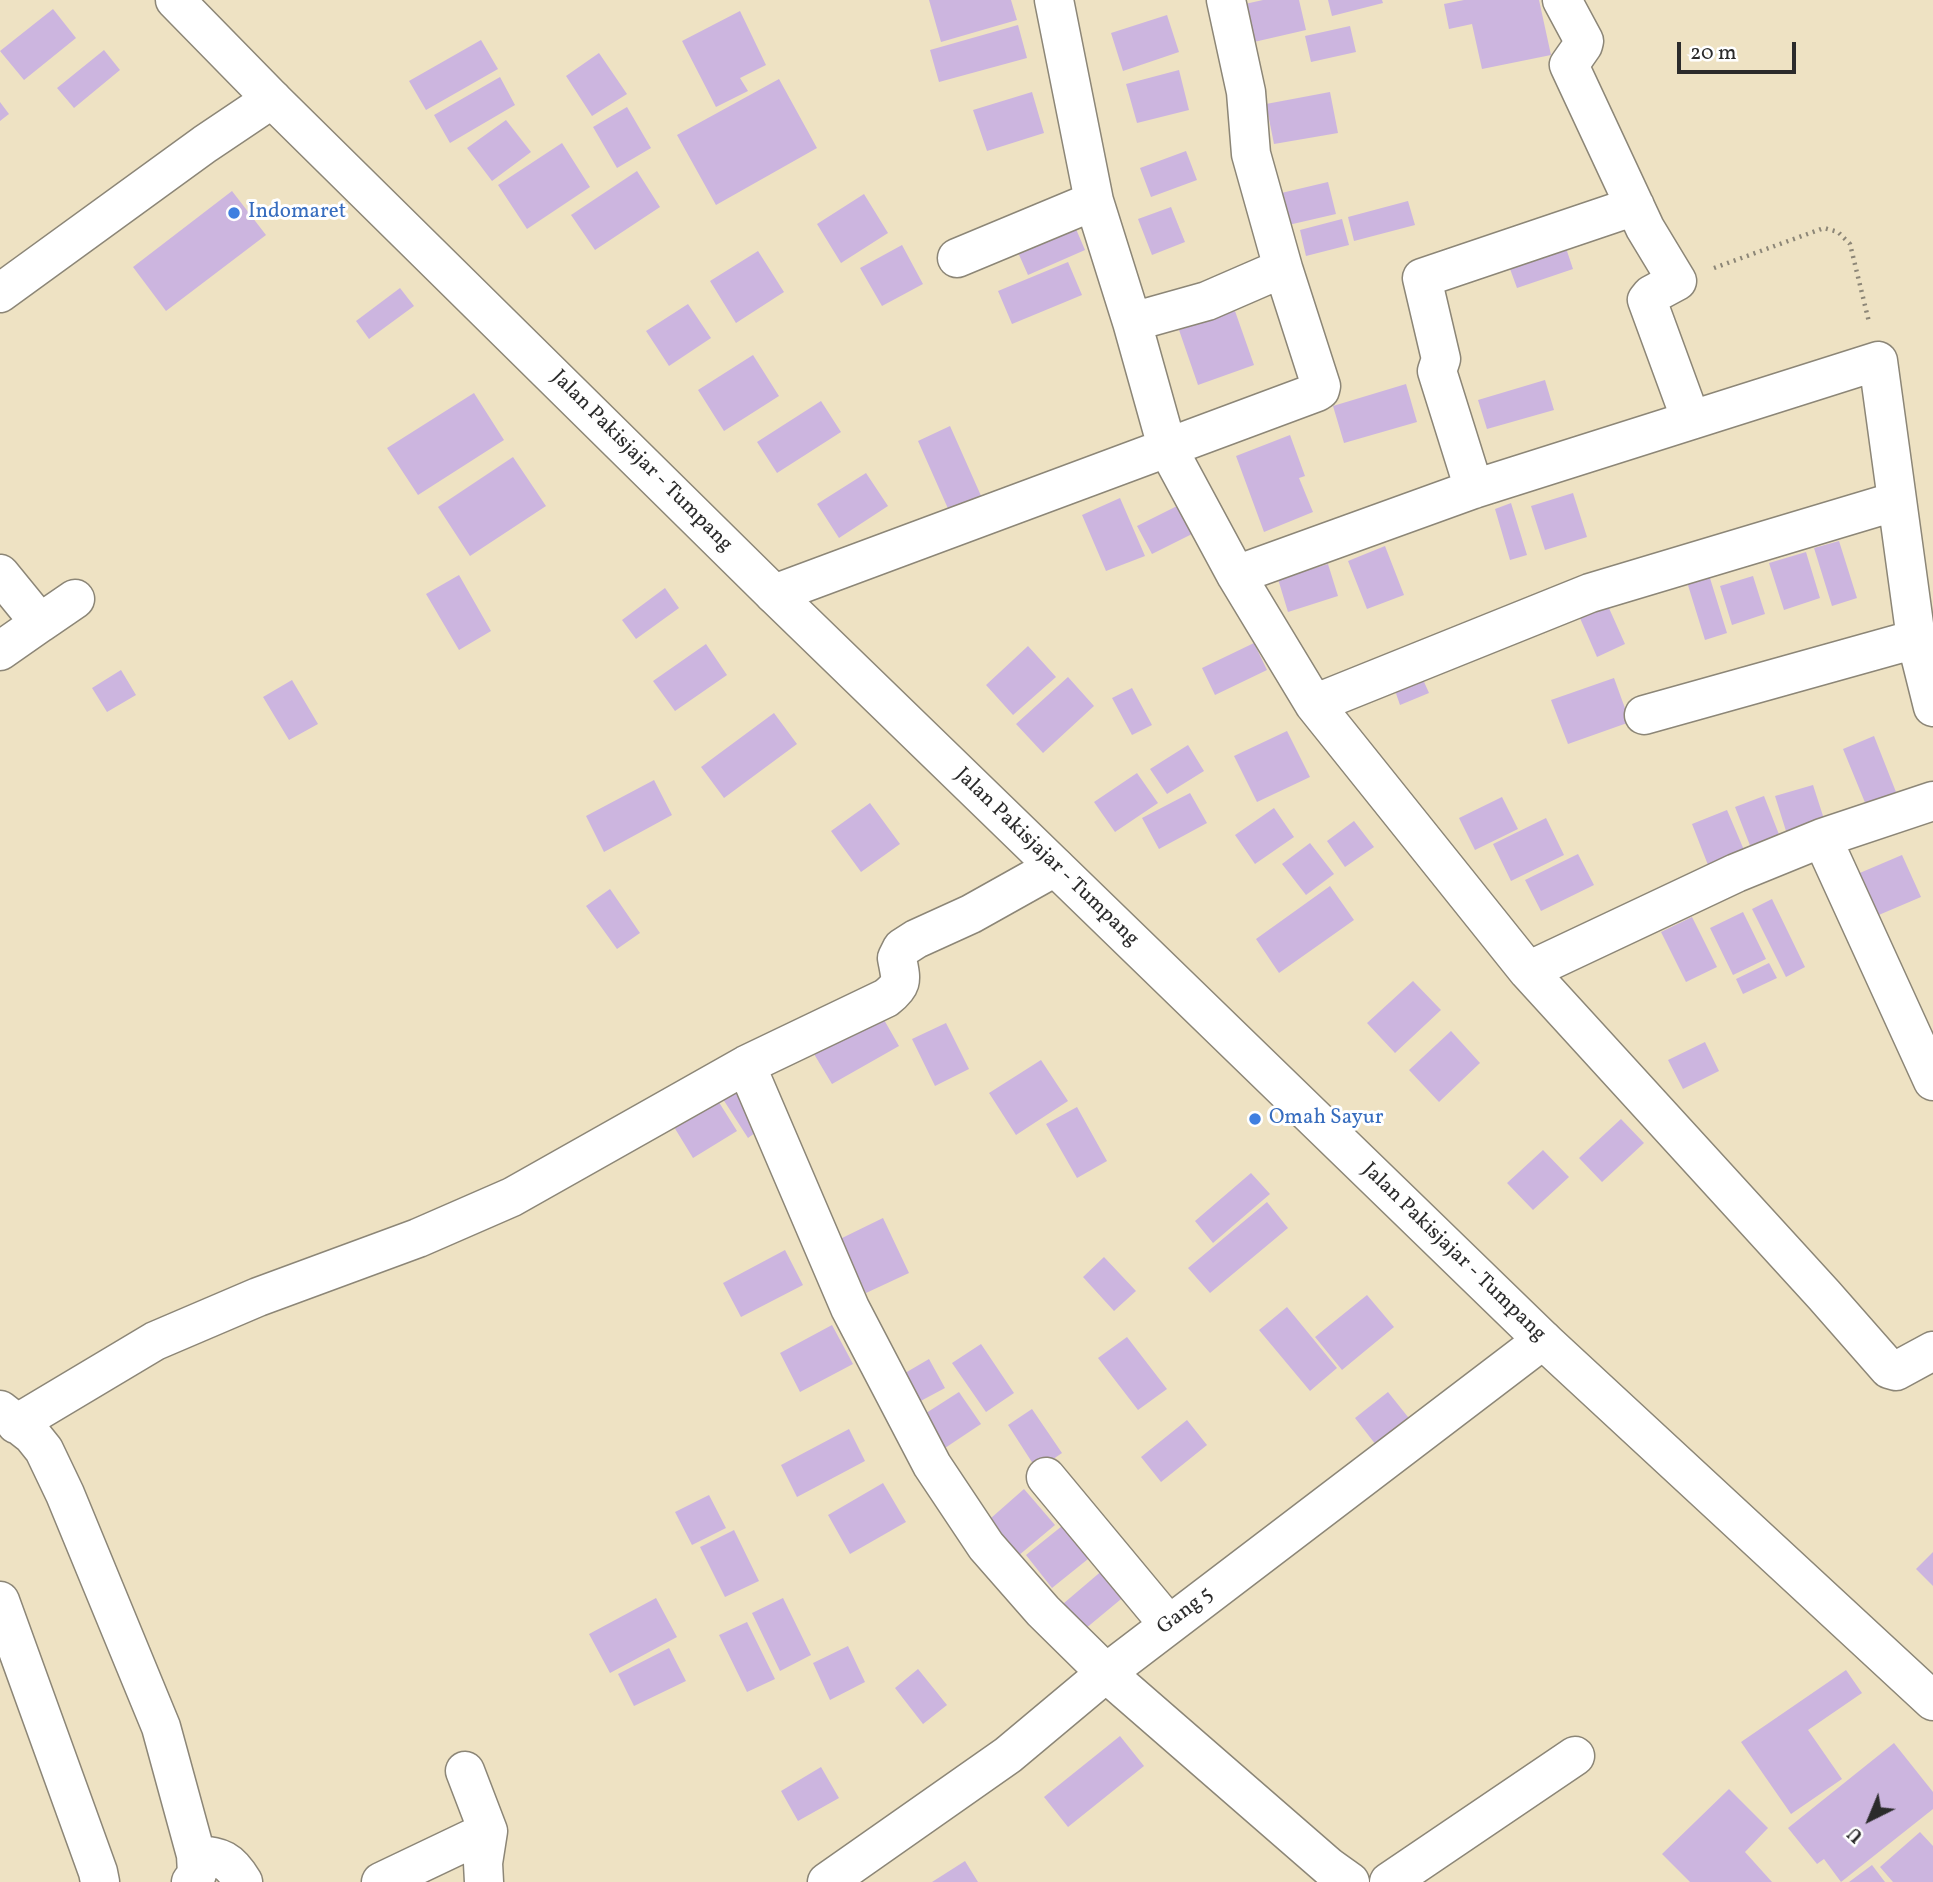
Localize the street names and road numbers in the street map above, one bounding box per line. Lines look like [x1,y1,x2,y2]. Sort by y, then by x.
street label: Jalan Pakisjajar - Tumpang [545,366,737,558]
street label: Jalan Pakisjajar - Tumpang [949,763,1143,953]
street label: Jalan Pakisjajar - Tumpang [1356,1158,1550,1348]
street label: Gang 5 [1153,1583,1219,1641]

